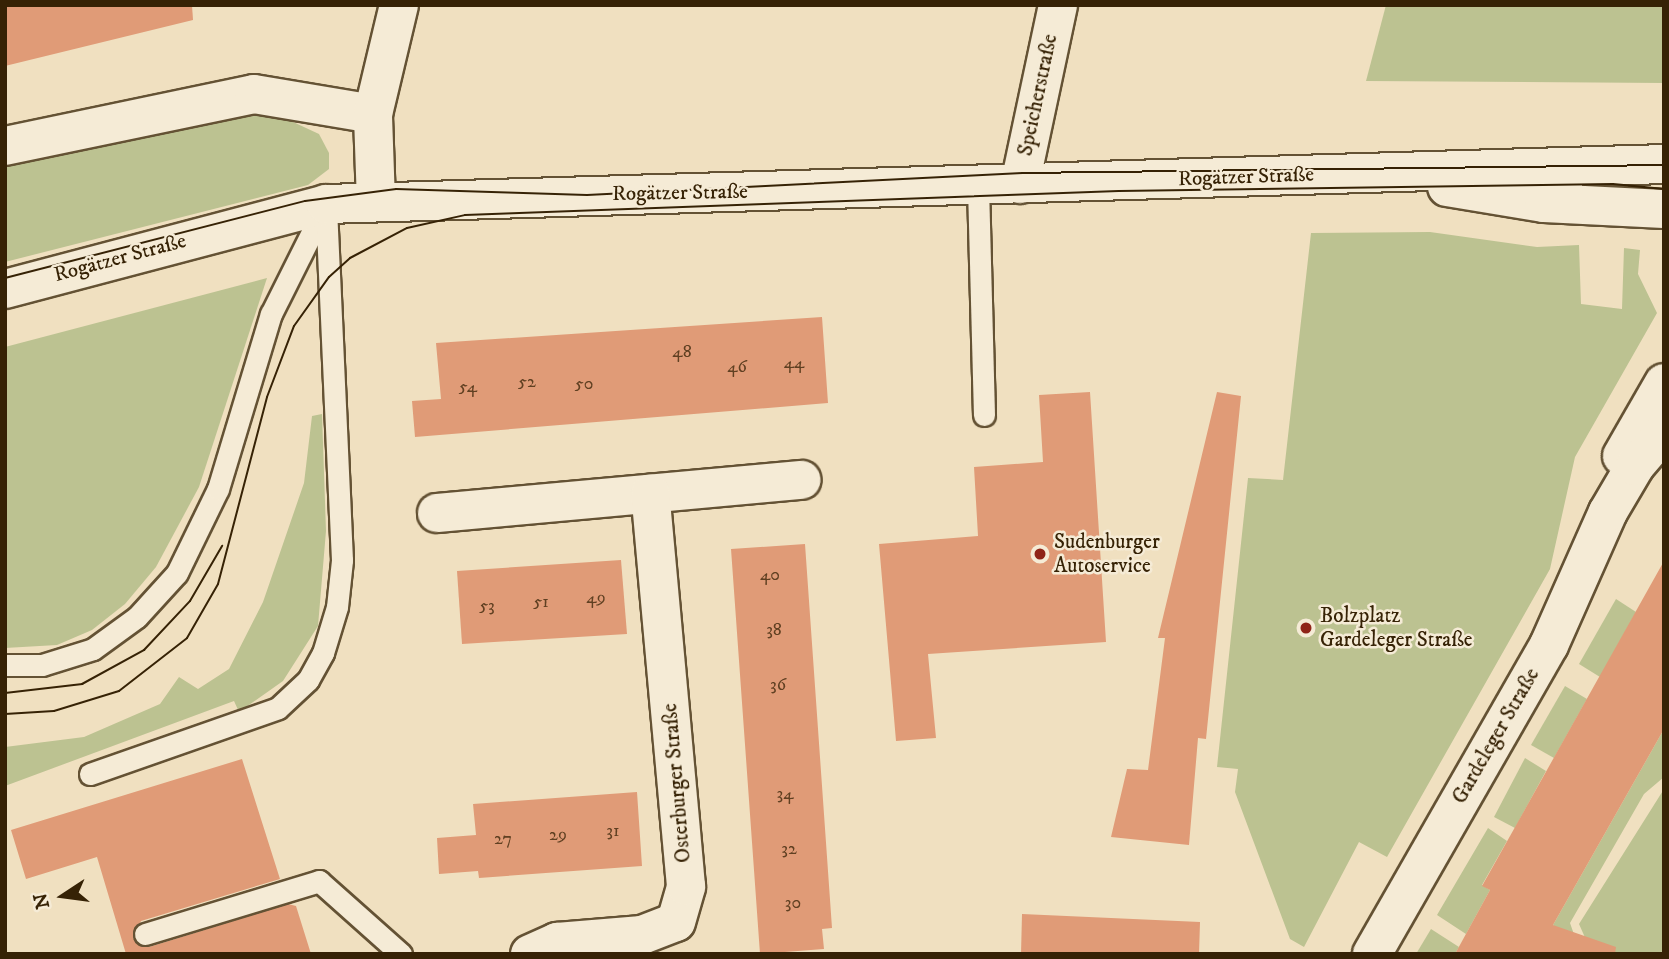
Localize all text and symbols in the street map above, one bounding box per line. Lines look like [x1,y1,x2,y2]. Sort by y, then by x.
street label: Speicherstraße [1013,32,1063,158]
street label: Rogätzer Straße [1178,162,1314,192]
street label: Rogätzer Straße [612,179,748,207]
street label: Rogätzer Straße [51,228,189,288]
house number: 48 [672,341,692,363]
house number: 44 [784,352,804,374]
house number: 46 [727,356,747,378]
house number: 52 [518,371,536,393]
house number: 50 [575,373,593,395]
house number: 54 [459,376,477,398]
place label: Sudenburger Autoservice [1054,529,1160,579]
marker: Sudenburger Autoservice [1032,546,1048,562]
house number: 40 [760,564,780,586]
house number: 49 [586,587,606,609]
house number: 51 [533,591,549,613]
house number: 53 [479,595,495,617]
place label: Bolzplatz Gardeleger Straße [1320,603,1473,653]
house number: 38 [766,619,782,641]
marker: Bolzplatz Gardeleger Straße [1298,620,1314,636]
street label: Gardeleger Straße [1447,664,1545,808]
house number: 36 [770,674,786,696]
street label: Osterburger Straße [657,702,697,864]
house number: 34 [776,783,794,805]
house number: 31 [606,820,620,842]
house number: 29 [549,824,567,846]
house number: 27 [494,828,512,850]
house number: 32 [781,838,797,860]
north arrow [28,861,98,931]
text: N [29,891,55,911]
house number: 30 [785,892,801,914]

